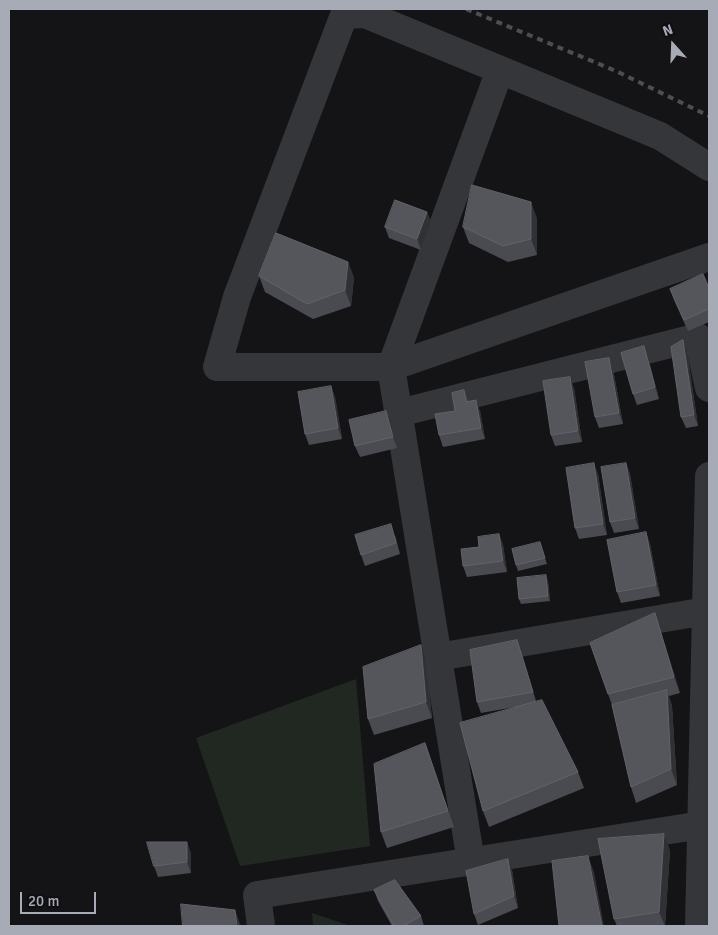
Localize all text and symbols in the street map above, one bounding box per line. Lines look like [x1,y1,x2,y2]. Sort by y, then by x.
north arrow [648,20,698,70]
text: N [660,21,675,40]
scale bar [22,882,99,914]
text: 20 m [28,892,59,910]

